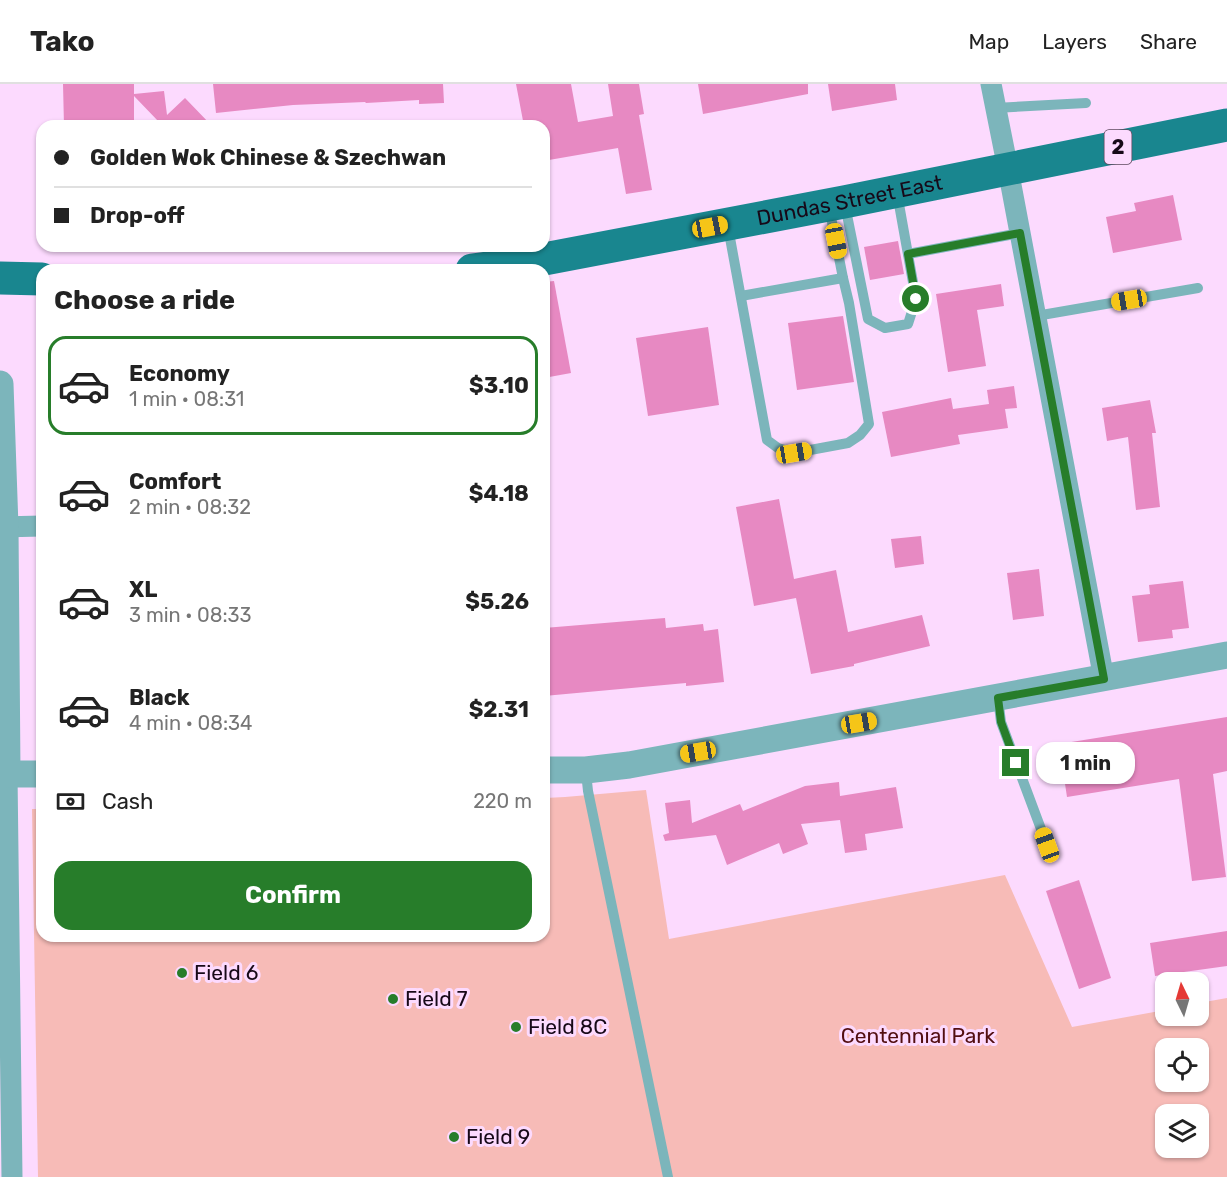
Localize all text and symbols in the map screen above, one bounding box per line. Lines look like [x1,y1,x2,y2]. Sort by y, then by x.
text: Tako [30,25,95,58]
text: Map [968,29,1009,54]
text: Layers [1042,29,1107,54]
text: Share [1140,29,1197,54]
road number: 2 [1104,130,1132,164]
text: Golden Wok Chinese & Szechwan [90,144,446,171]
street label: Dundas Street East [754,169,945,230]
text: Drop-off [90,202,185,229]
car [691,215,729,239]
car [824,222,848,260]
text: Choose a ride [54,284,235,316]
route start [902,285,929,312]
car [1110,288,1148,312]
icon: car [57,359,111,413]
text: Economy [129,360,230,387]
text: $3.10 [469,372,529,399]
text: 1 min · 08:31 [129,387,244,411]
car [775,441,813,465]
icon: car [57,467,111,521]
text: Comfort [129,468,221,495]
text: $4.18 [469,480,529,507]
text: 2 min · 08:32 [129,495,251,519]
icon: car [57,575,111,629]
text: XL [129,576,157,603]
text: $5.26 [465,588,529,615]
text: 3 min · 08:33 [129,603,252,627]
icon: car [57,683,111,737]
text: Black [129,684,190,711]
text: $2.31 [469,696,529,723]
text: 4 min · 08:34 [129,711,252,735]
car [840,711,878,735]
car [679,740,717,764]
callout: 1 min [1037,742,1136,784]
route end [1002,749,1029,776]
text: 1 min [1060,751,1111,775]
icon: cash [54,785,87,818]
text: Cash [102,788,153,815]
text: 220 m [473,789,532,813]
car [1032,825,1062,865]
button: Confirm [54,861,532,930]
place label: Field 6 [194,960,259,985]
marker: Field 6 [175,966,189,980]
north arrow [1155,972,1209,1026]
map controls [1155,972,1209,1158]
place label: Field 7 [405,986,468,1011]
marker: Field 7 [386,992,400,1006]
place label: Field 8C [528,1014,607,1039]
marker: Field 8C [509,1020,523,1034]
park label: Centennial Park [841,1023,995,1048]
button: locate [1155,1038,1209,1092]
button: layers [1155,1104,1209,1158]
place label: Field 9 [466,1124,530,1149]
marker: Field 9 [447,1130,461,1144]

